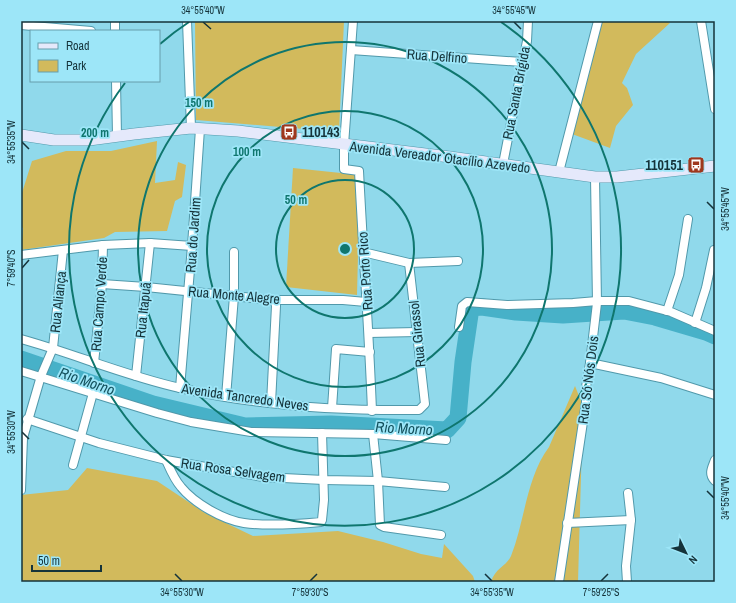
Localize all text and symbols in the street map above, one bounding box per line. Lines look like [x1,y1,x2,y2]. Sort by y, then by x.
text: 34°55'40"W [181,4,225,17]
text: 34°55'45"W [492,4,536,17]
legend [30,30,160,82]
text: Road [66,38,90,54]
street label: Rua Santa Brígida [498,44,534,141]
street label: Rua Delfino [406,45,468,67]
text: Park [66,58,86,74]
text: 150 m [185,95,213,111]
text: 34°55'35"W [5,120,18,164]
bus stop icon: 110143 [279,122,299,142]
place label: 110143 [302,123,340,141]
text: 200 m [81,125,109,141]
street label: Avenida Vereador Otacílio Azevedo [348,137,531,177]
text: 100 m [233,144,261,160]
bus stop icon: 110151 [686,155,706,175]
place label: 110151 [645,156,684,174]
text: 34°55'45"W [719,187,732,231]
text: 50 m [285,192,307,208]
street label: Rua do Jardim [181,197,205,273]
street label: Rua Porto Rico [353,231,377,311]
centre of rings [338,242,352,256]
text: 7°59'40"S [5,249,18,286]
street label: Rua Campo Verde [87,256,111,352]
street label: Rua Aliança [46,270,70,334]
street label: Rua Itapuã [131,281,155,339]
street label: Rua Monte Alegre [187,282,281,308]
street label: Rua Girassol [405,300,429,368]
street label: Rua Só Nós Dois [574,335,602,425]
water label: Rio Morno [56,362,118,400]
street label: Avenida Tancredo Neves [179,379,310,415]
text: 34°55'30"W [5,410,18,454]
water label: Rio Morno [375,416,433,440]
street label: Rua Rosa Selvagem [180,454,286,486]
text: 34°55'40"W [719,476,732,520]
north arrow [666,533,706,573]
scale bar [32,547,101,573]
text: 50 m [38,553,60,569]
text: N [686,553,701,567]
text: 34°55'30"W [160,586,204,599]
text: 7°59'30"S [292,586,329,599]
text: 34°55'35"W [470,586,514,599]
text: 7°59'25"S [583,586,620,599]

